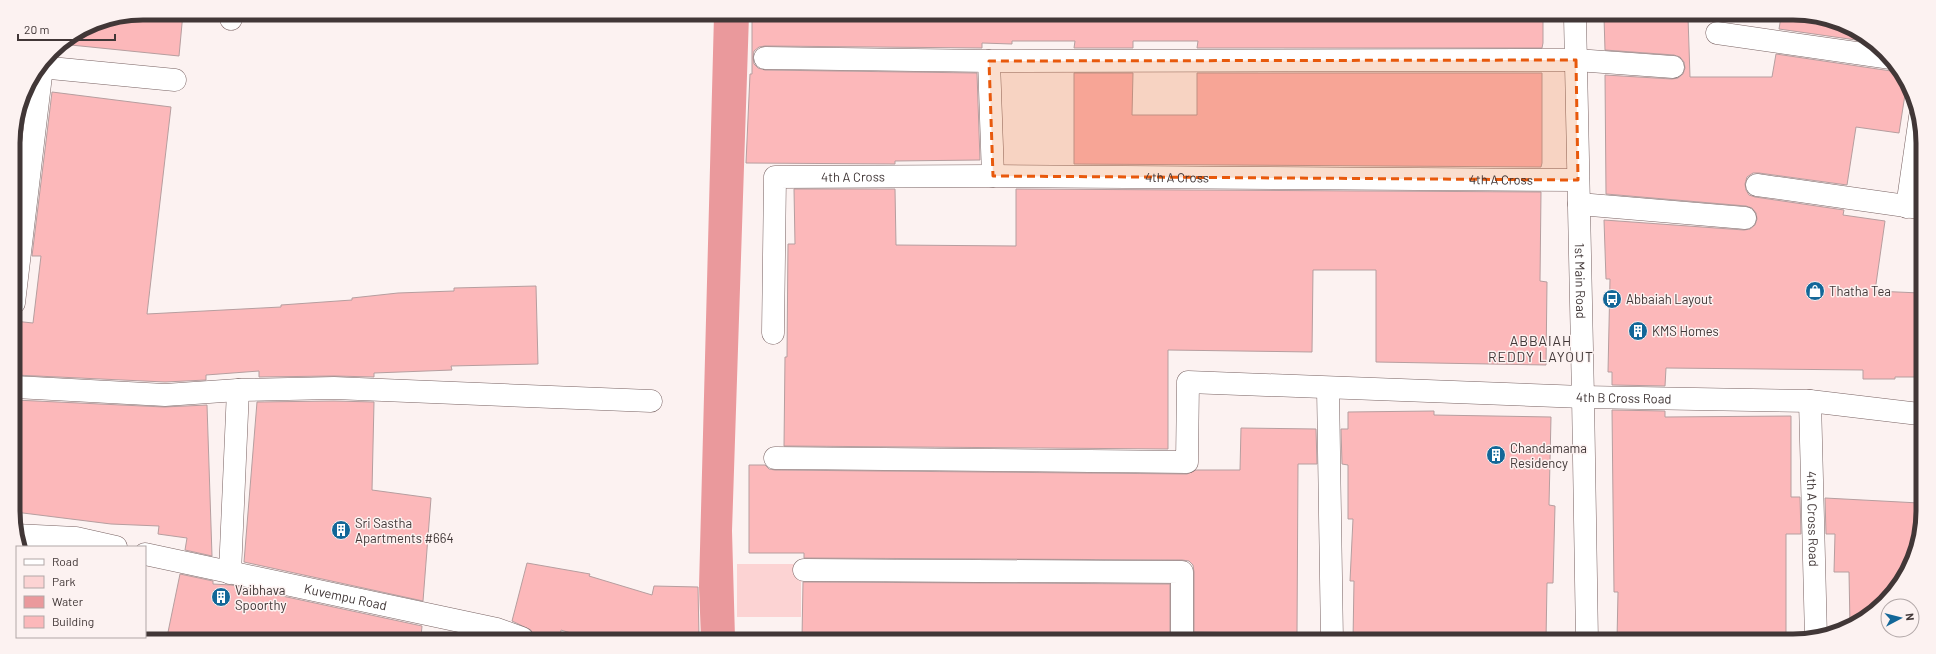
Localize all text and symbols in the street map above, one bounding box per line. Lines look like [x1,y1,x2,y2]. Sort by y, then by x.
scale bar [18,16,115,42]
text: 20 m [24,22,50,36]
street label: 4th A Cross [821,168,885,185]
street label: 4th A Cross [1145,169,1209,185]
street label: 4th A Cross [1469,171,1533,188]
street label: 1st Main Road [1572,243,1589,319]
shop icon: Thatha Tea [1804,280,1826,302]
place label: Thatha Tea [1829,283,1891,299]
bus stop icon: Abbaiah Layout [1601,288,1623,310]
place label: Abbaiah Layout [1626,291,1713,307]
building icon: KMS Homes [1627,320,1649,342]
place label: KMS Homes [1652,323,1719,339]
district label: ABBAIAH REDDY LAYOUT [1488,332,1594,365]
street label: 4th B Cross Road [1576,389,1672,407]
place label: Chandamama Residency [1510,440,1587,471]
building icon: Chandamama Residency [1485,444,1507,466]
street label: 4th A Cross Road [1804,471,1822,567]
place label: Sri Sastha Apartments #664 [355,515,454,546]
building icon: Sri Sastha Apartments #664 [330,519,352,541]
legend [16,546,146,638]
text: Road [52,554,79,568]
text: Park [52,574,76,588]
street label: Kuvempu Road [303,580,388,613]
place label: Vaibhava Spoorthy [235,582,286,613]
building icon: Vaibhava Spoorthy [210,586,232,608]
text: Water [52,594,84,608]
north arrow [1880,598,1920,638]
text: N [1904,612,1917,621]
text: Building [52,614,94,628]

